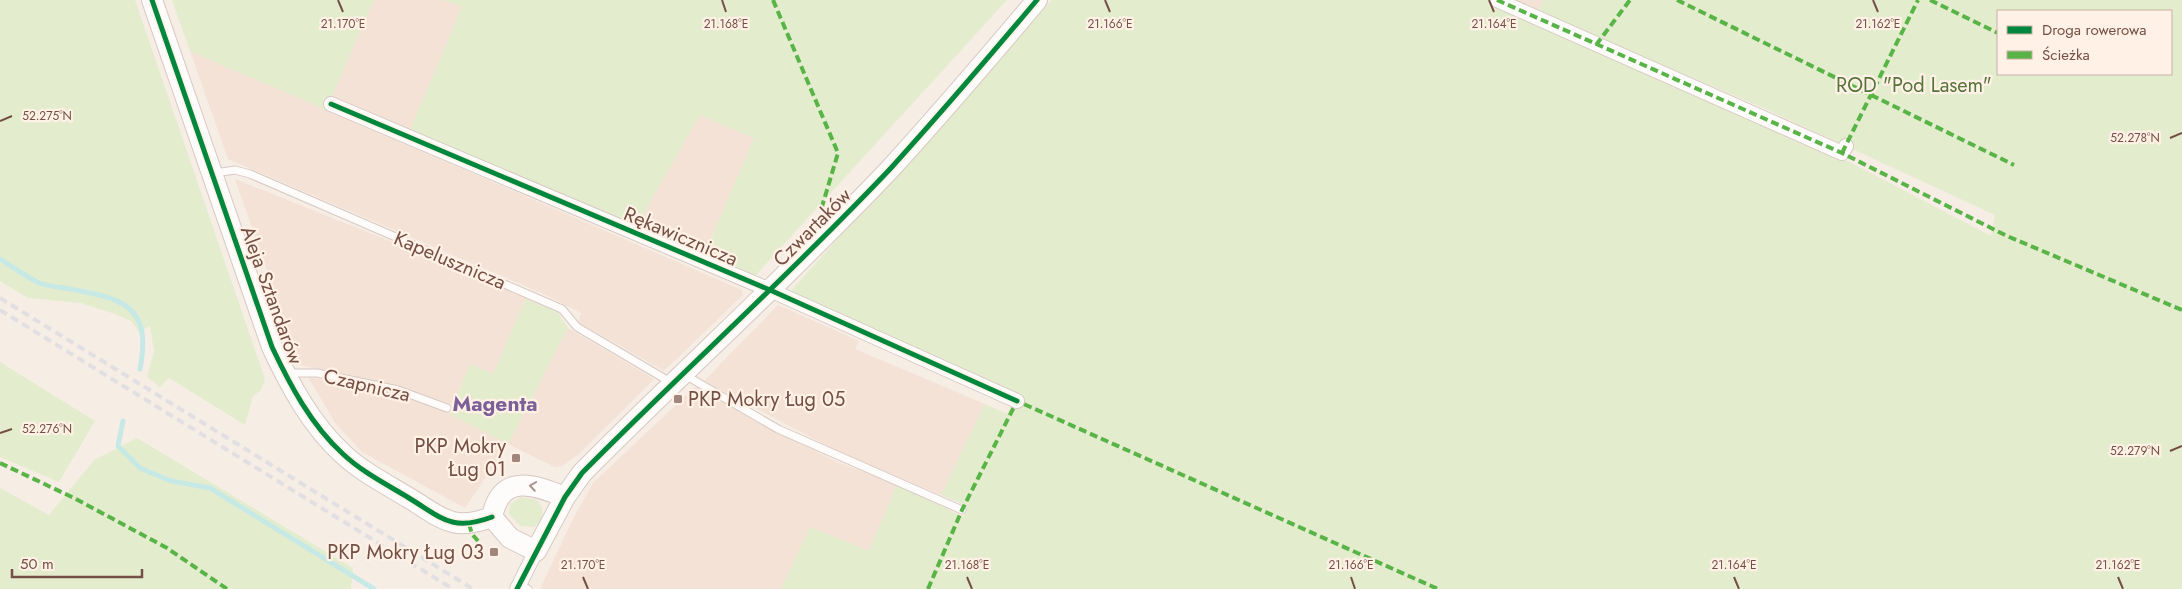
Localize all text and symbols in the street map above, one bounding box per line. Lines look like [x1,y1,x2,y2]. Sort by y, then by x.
legend [1997,10,2172,75]
text: 21.170°E [321,15,365,33]
text: 21.168°E [704,15,748,33]
text: 21.166°E [1088,15,1133,33]
text: 21.164°E [1471,15,1517,33]
text: 21.162°E [1856,15,1900,33]
text: Droga rowerowa [2042,19,2146,41]
text: Ścieżka [2042,44,2090,66]
park label: ROD "Pod Lasem" [1836,71,1992,100]
text: 52.275°N [22,107,72,125]
text: 52.278°N [2110,129,2160,147]
street label: Czwartaków [767,181,858,273]
street label: Rękawicznicza [619,199,742,274]
street label: Aleja Sztandarów [233,222,310,369]
street label: Kapelusznicza [389,224,510,297]
street label: Czapnicza [321,361,413,410]
place label: PKP Mokry Ług 05 [688,385,845,414]
district label: Magenta [453,389,537,419]
marker: PKP Mokry Ług 05 [672,393,684,405]
text: 52.276°N [22,420,72,438]
place label: PKP Mokry Ług 01 [415,432,506,484]
text: 52.279°N [2110,442,2160,460]
marker: PKP Mokry Ług 01 [510,452,522,464]
one-way arrow [529,482,538,492]
place label: PKP Mokry Ług 03 [327,538,484,567]
scale bar [12,546,142,578]
marker: PKP Mokry Ług 03 [488,546,500,558]
text: 50 m [20,553,54,575]
text: 21.170°E [561,556,605,574]
text: 21.168°E [945,556,989,574]
text: 21.166°E [1329,556,1374,574]
text: 21.164°E [1711,556,1757,574]
text: 21.162°E [2096,556,2140,574]

